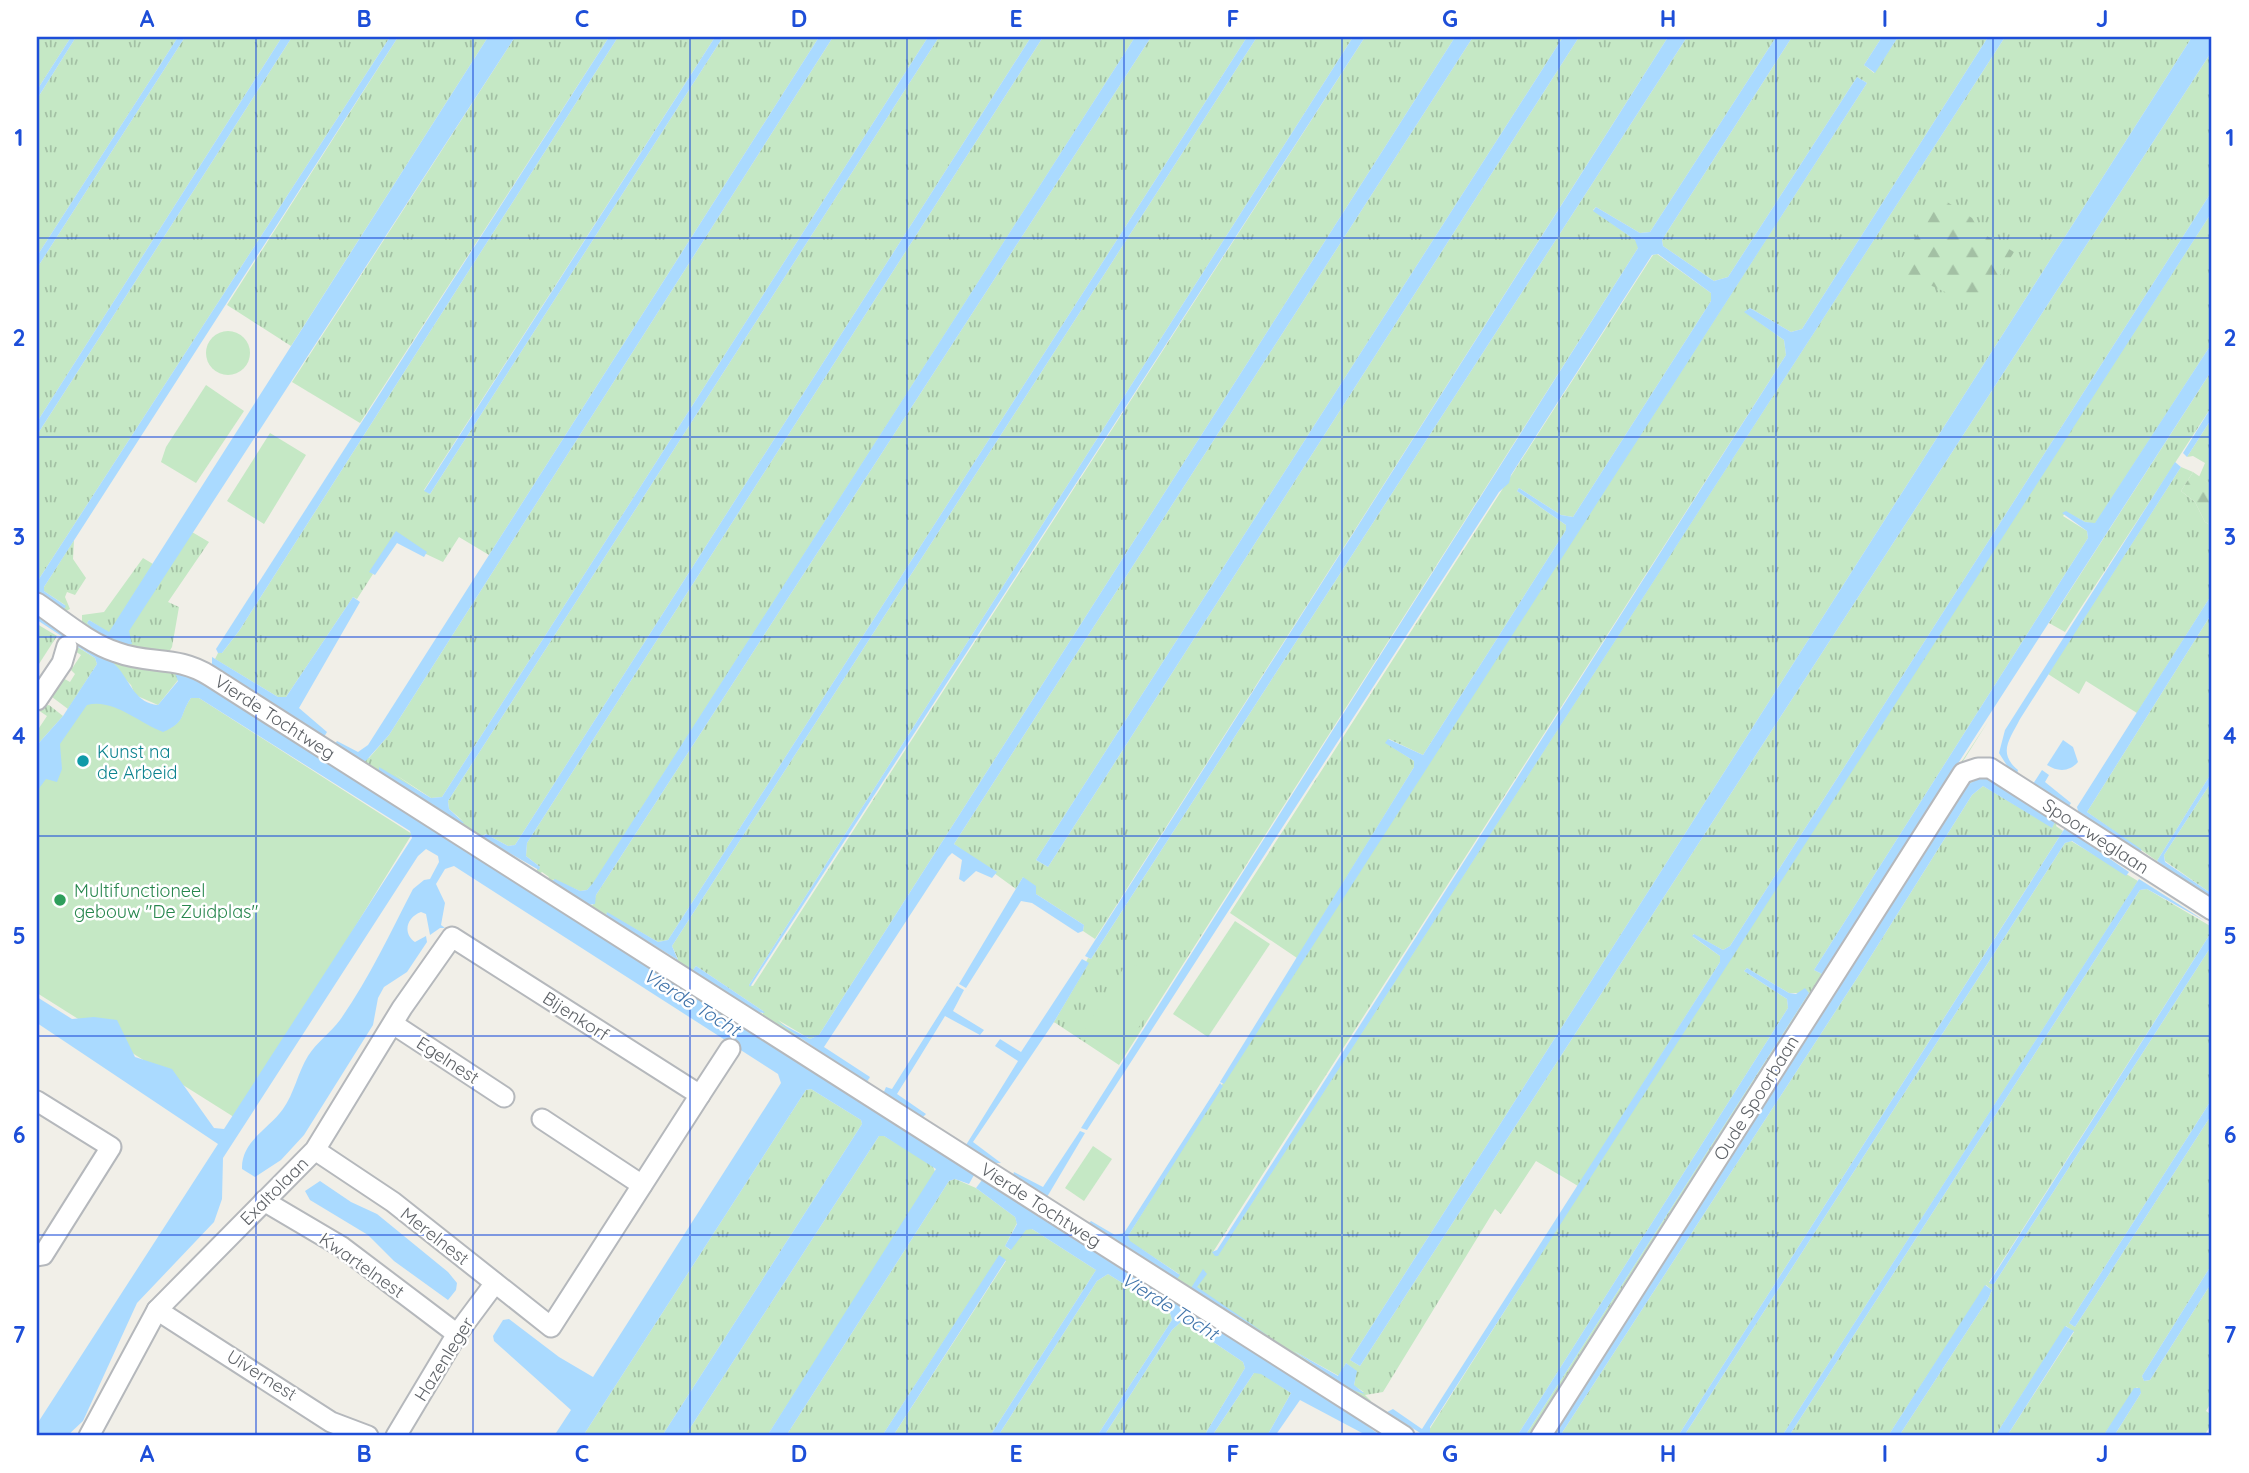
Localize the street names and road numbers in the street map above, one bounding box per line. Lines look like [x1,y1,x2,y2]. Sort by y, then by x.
street label: Vierde Tochtweg [210,669,340,765]
street label: Spoorweglaan [2039,793,2153,879]
street label: Bijenkorf [538,986,614,1046]
street label: Egelnest [412,1031,484,1089]
street label: Oude Spoorbaan [1708,1031,1804,1165]
street label: Exaltolaan [235,1152,313,1230]
street label: Vierde Tochtweg [976,1157,1106,1253]
street label: Merelnest [396,1202,474,1270]
street label: Kwartelnest [315,1227,409,1303]
street label: Hazenleger [409,1313,479,1405]
street label: Uivernest [223,1344,301,1406]

